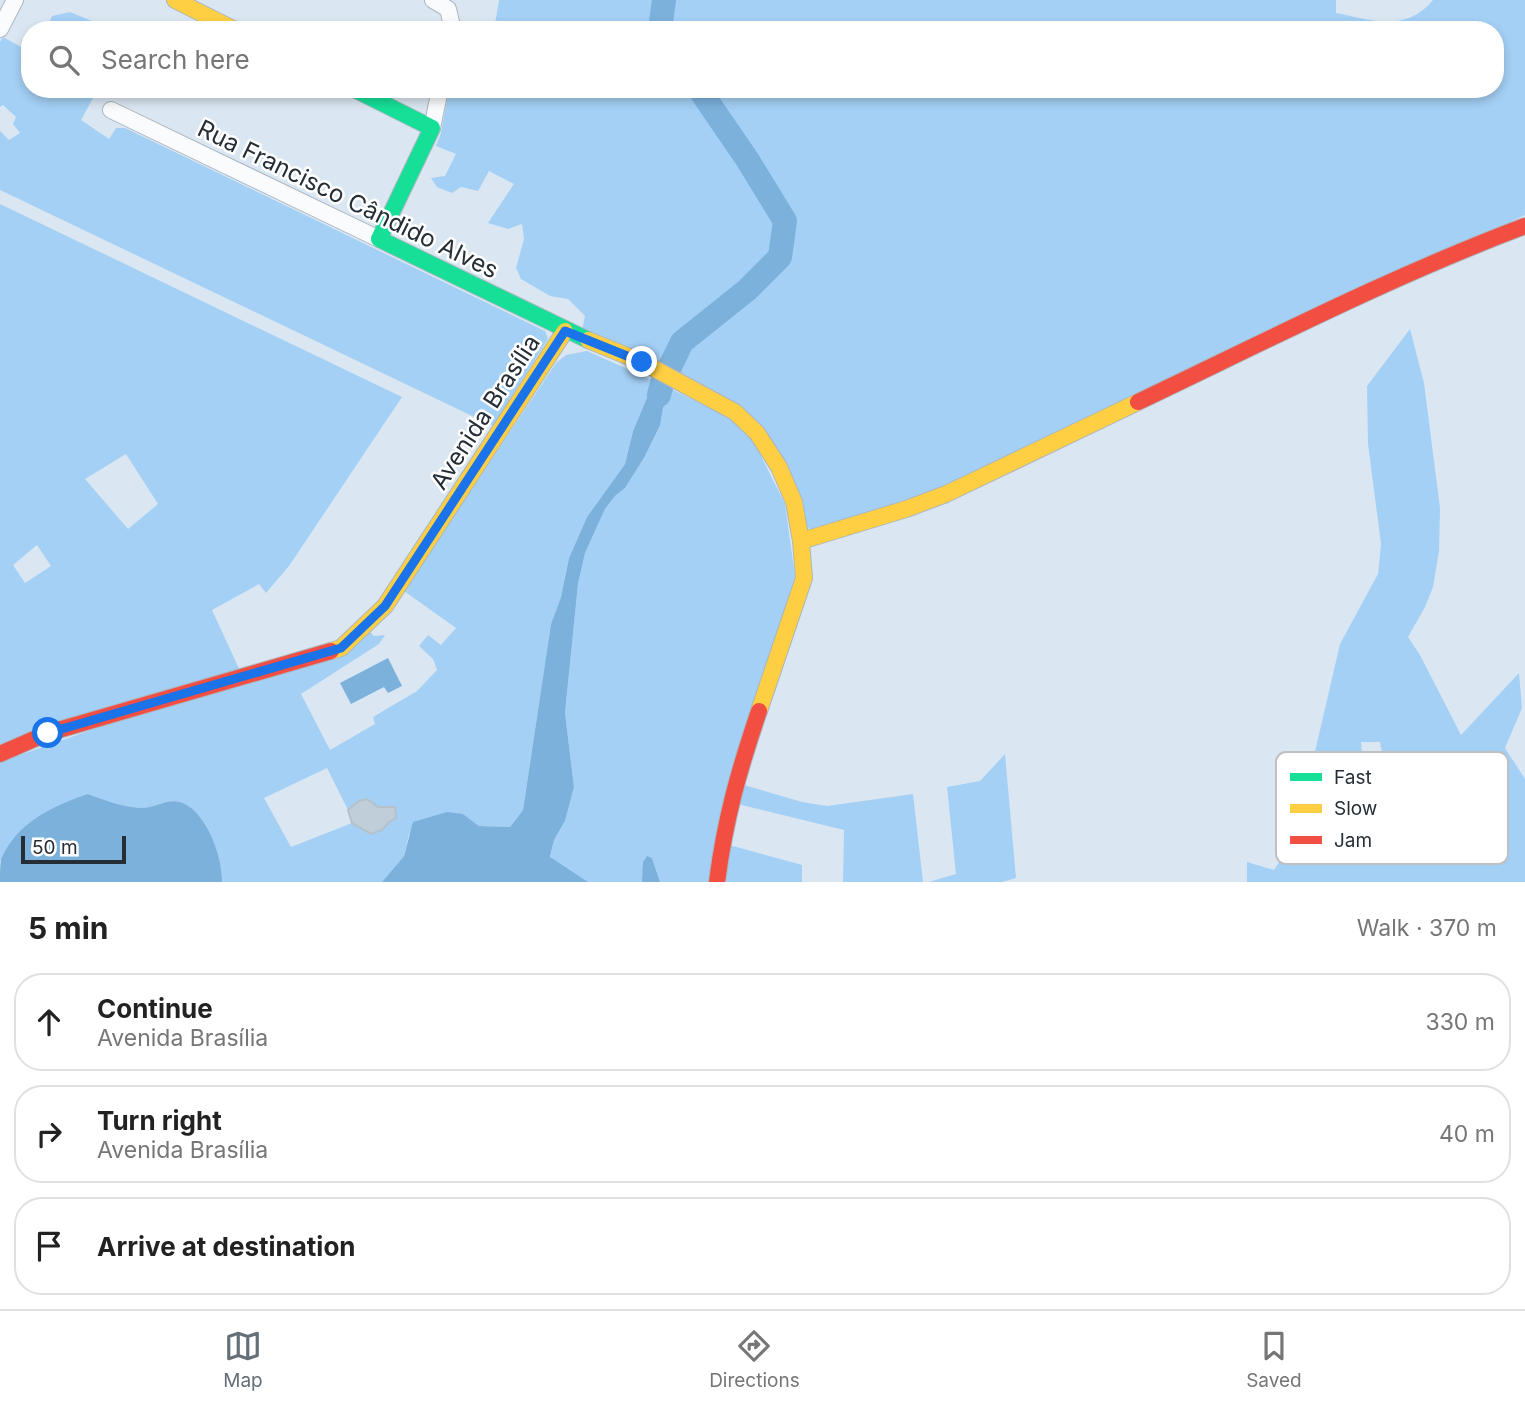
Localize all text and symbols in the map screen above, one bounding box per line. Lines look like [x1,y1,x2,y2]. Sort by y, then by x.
search box [21,21,1504,98]
icon: search [45,41,83,79]
text: Search here [101,44,250,75]
street label: Rua Francisco Cândido Alves [193,113,503,285]
street label: Avenida Brasília [424,329,546,495]
route end [626,346,657,377]
route start [32,717,63,748]
legend [1276,752,1508,864]
text: Fast [1334,766,1372,789]
text: Slow [1334,797,1377,820]
text: Jam [1334,829,1372,852]
scale bar [21,833,126,865]
text: 50 m [32,836,78,859]
text: 5 min [28,910,108,946]
text: Walk · 370 m [1357,914,1497,942]
text: Continue [97,993,213,1024]
icon: ahead [30,1003,68,1041]
text: 330 m [1425,1008,1495,1036]
text: Avenida Brasília [97,1024,268,1052]
text: Turn right [97,1105,222,1136]
icon: right [30,1115,68,1153]
text: 40 m [1439,1120,1495,1148]
text: Avenida Brasília [97,1136,268,1164]
icon: arrive [30,1227,68,1265]
text: Arrive at destination [97,1231,356,1262]
tab: Map [223,1327,263,1392]
tab: Directions [709,1327,800,1392]
tab: Saved [1246,1327,1302,1392]

